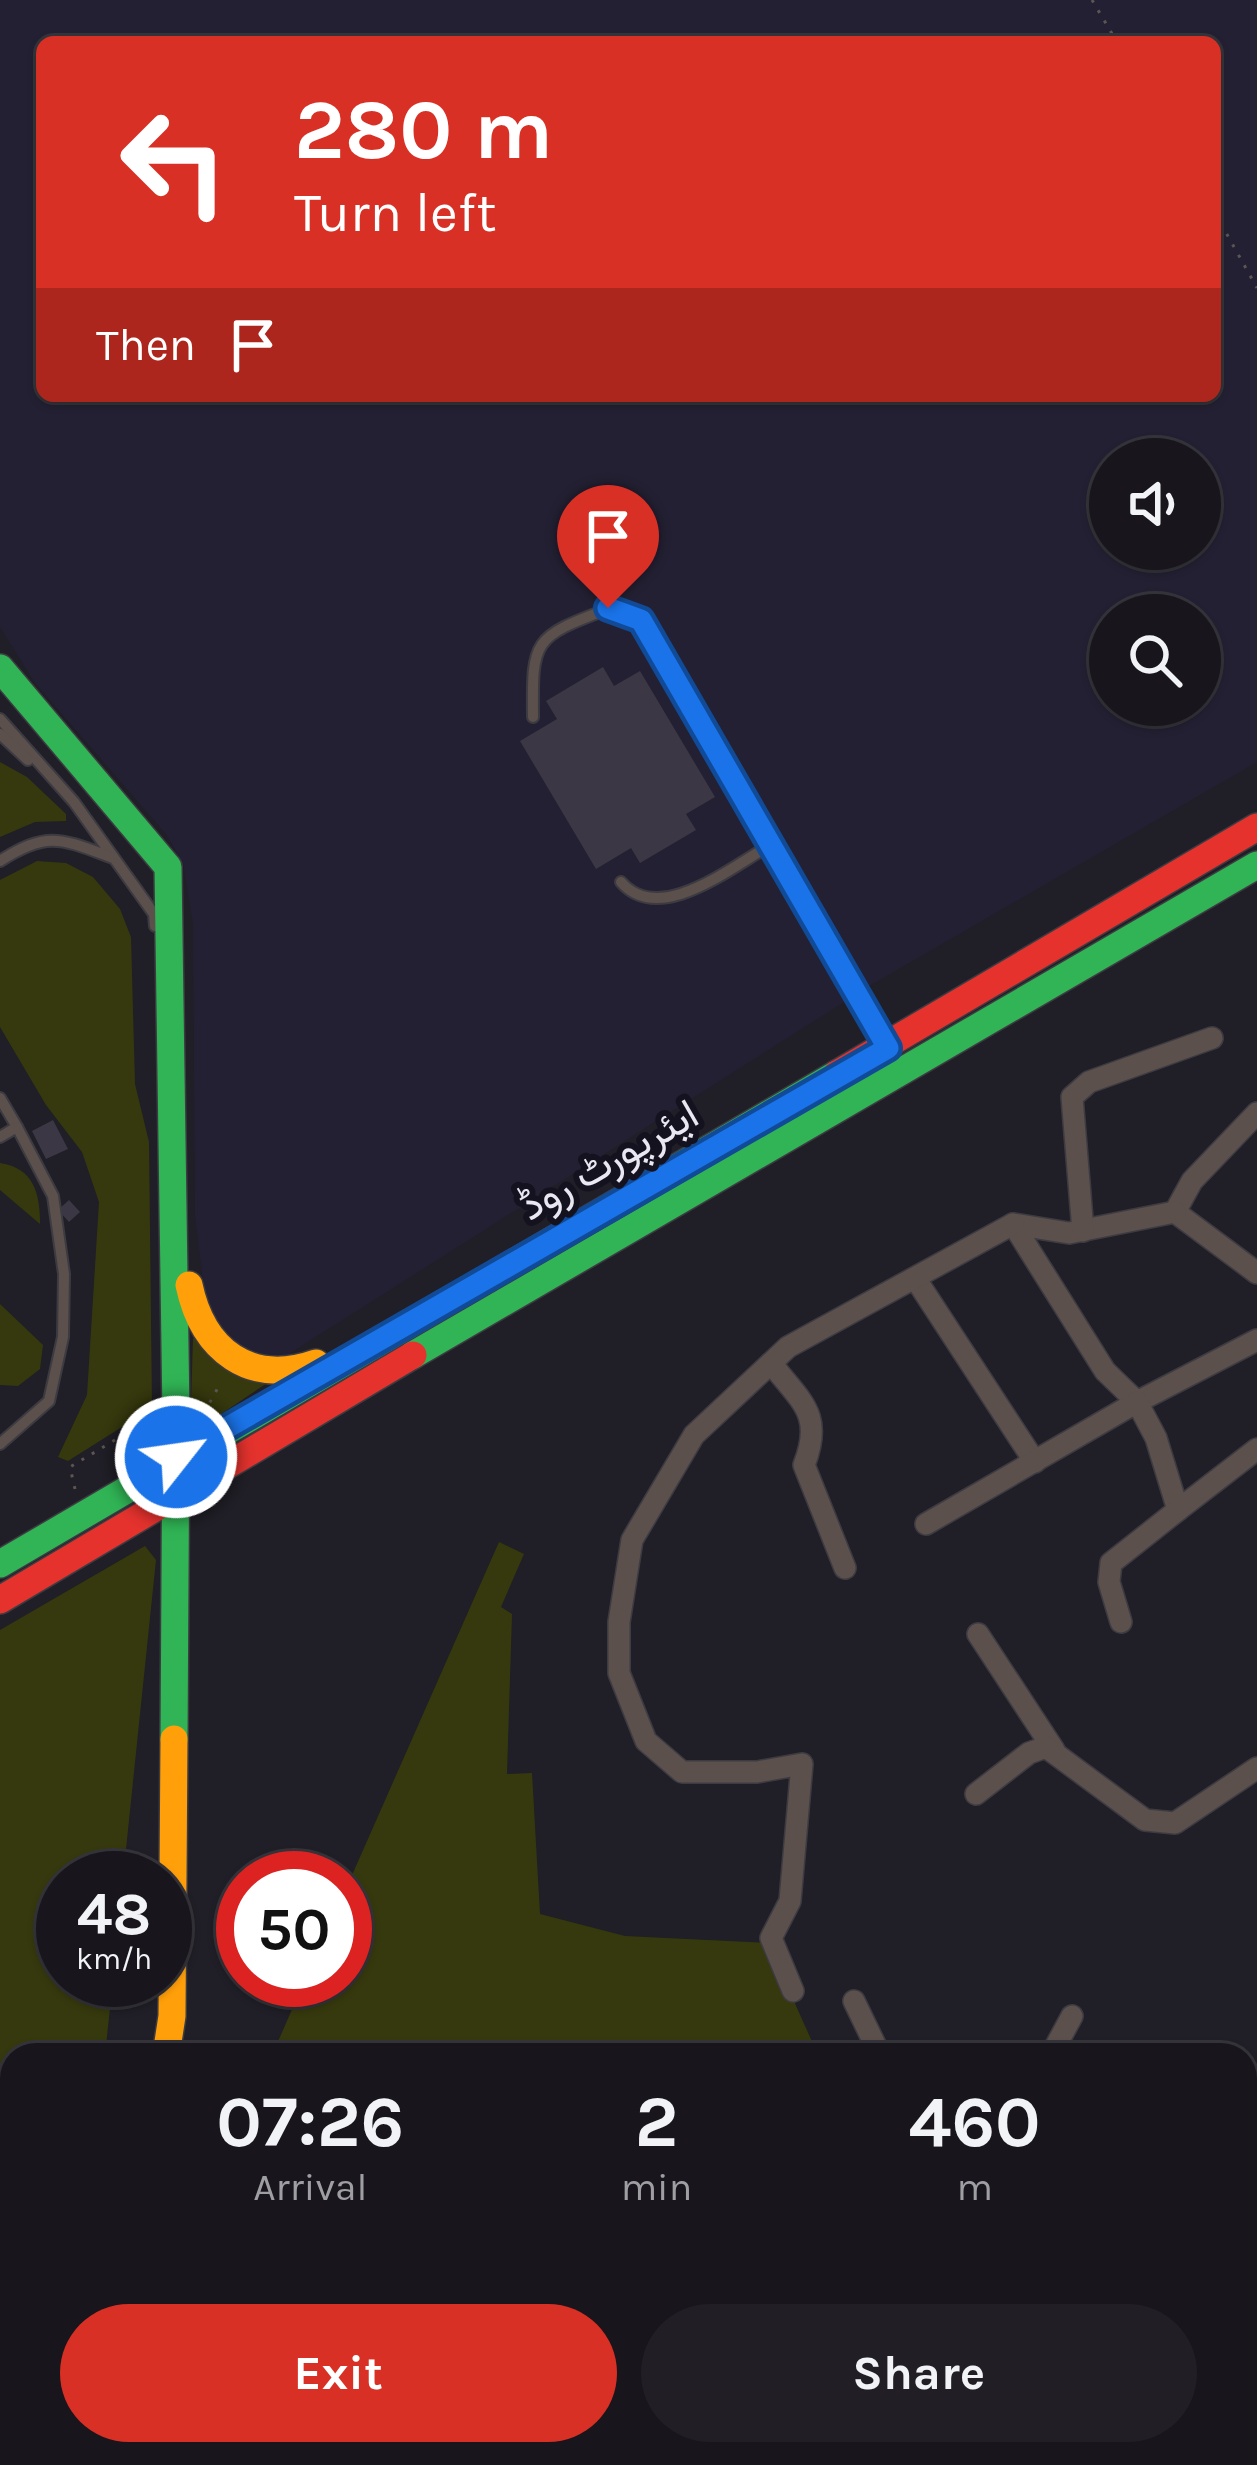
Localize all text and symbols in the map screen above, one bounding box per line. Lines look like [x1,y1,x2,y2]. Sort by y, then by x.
text: 280 m [294,81,553,179]
icon: left [96,84,252,240]
text: Turn left [294,181,497,245]
icon: arrive [220,312,286,378]
text: Then [96,319,196,371]
map controls [1089,438,1221,726]
button: sound [1089,438,1221,570]
pin [557,485,659,608]
icon: arrive [575,503,641,569]
button: search [1089,594,1221,726]
street label: ایئرپورٹ روڈ [510,1089,708,1234]
position arrow [113,1394,239,1520]
speed limit sign: 50 [216,1851,372,2007]
text: 48 [77,1879,151,1949]
text: km/h [76,1941,152,1977]
text: 07:26 [216,2080,404,2164]
text: 2 [635,2080,678,2164]
text: 460 [909,2080,1041,2164]
text: Arrival [253,2164,367,2210]
text: min [621,2164,692,2210]
text: m [956,2164,993,2210]
button: Exit [60,2304,617,2442]
button: Share [641,2304,1197,2442]

